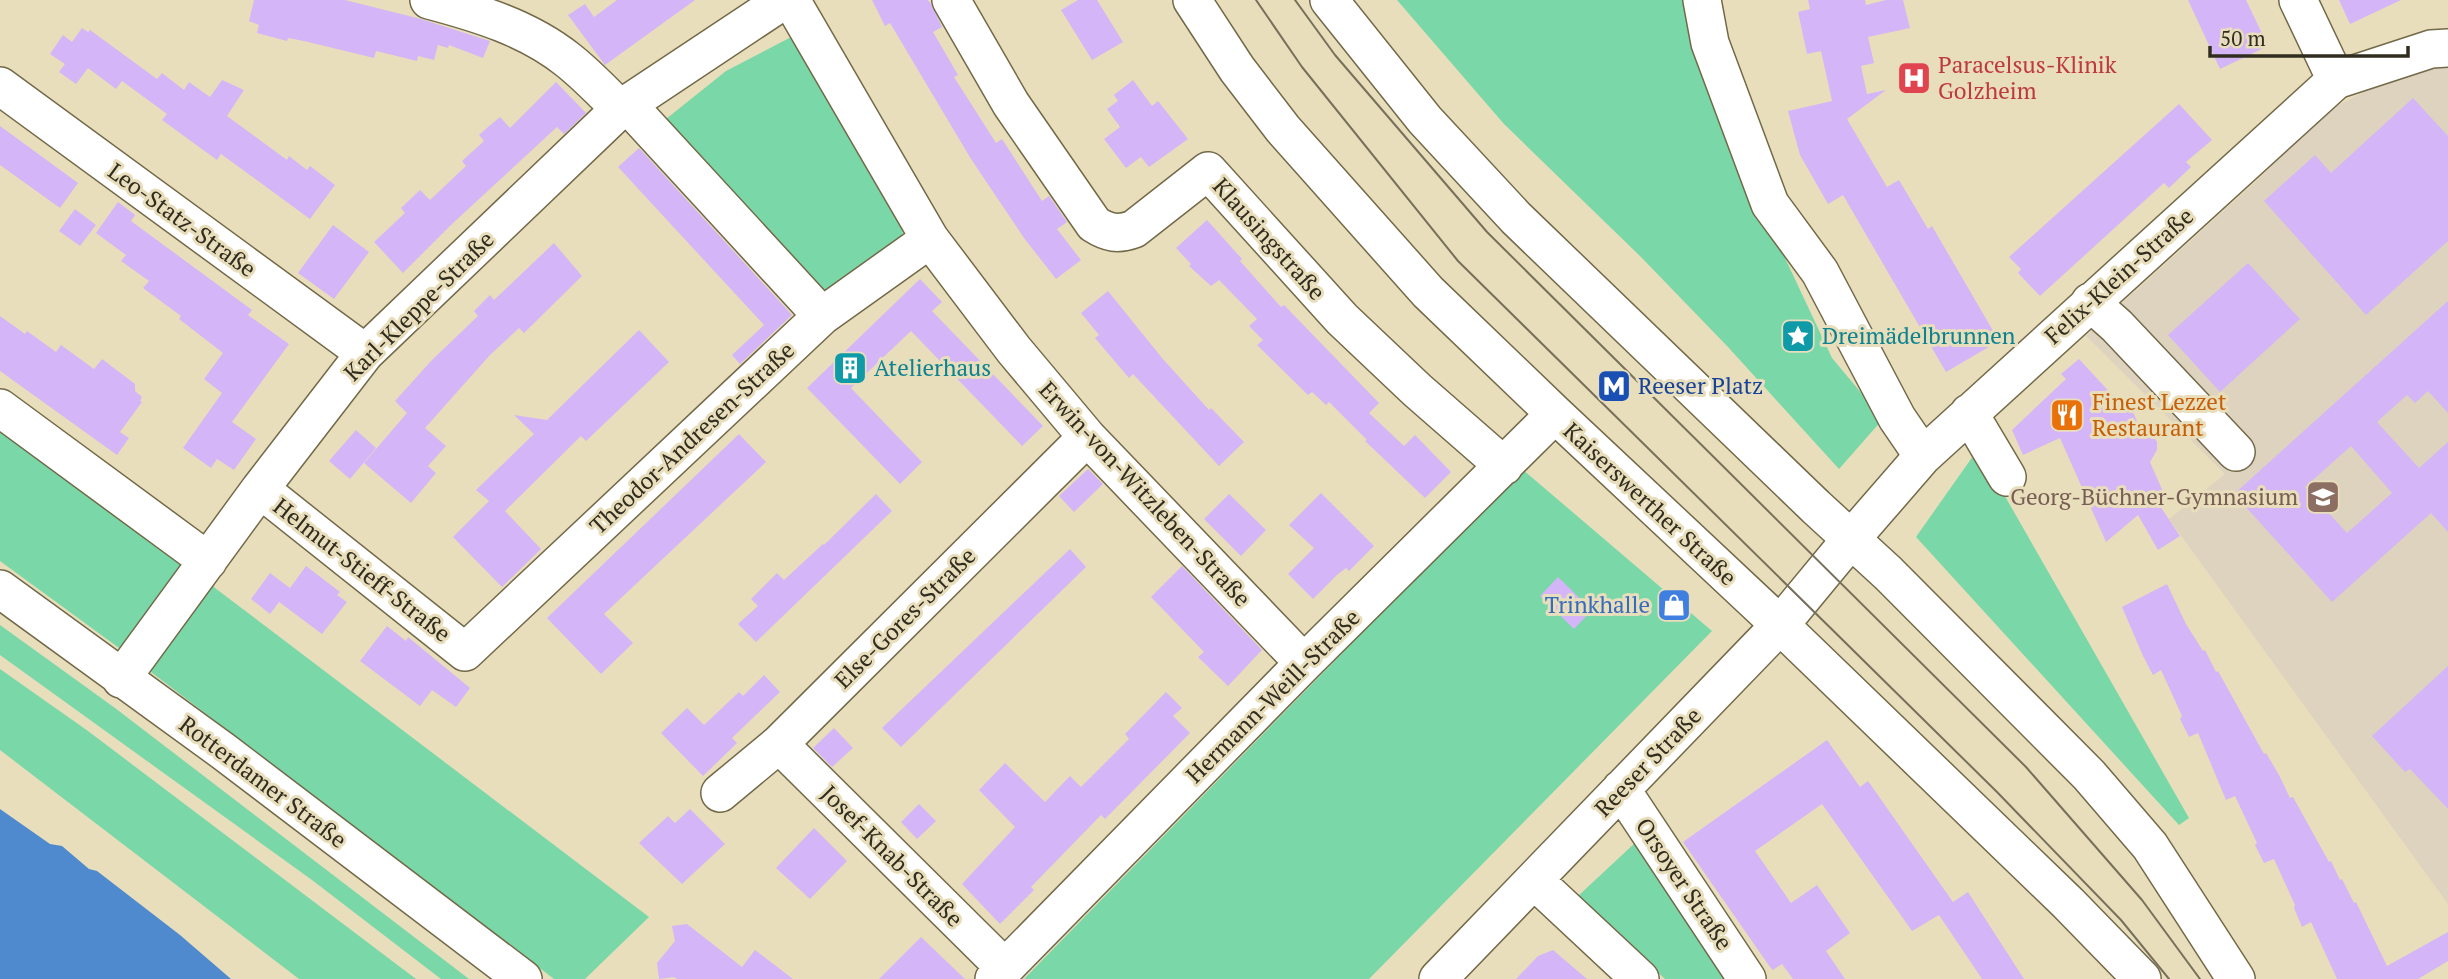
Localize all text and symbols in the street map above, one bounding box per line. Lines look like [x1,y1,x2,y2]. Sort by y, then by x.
scale bar [2210,14,2408,58]
text: 50 m [2220,24,2266,52]
place label: Paracelsus-Klinik Golzheim [1938,49,2117,106]
hospital icon: Paracelsus-Klinik Golzheim [1895,59,1933,97]
street label: Leo-Statz-Straße [102,155,263,284]
street label: Klausingstraße [1206,171,1333,306]
street label: Felix-Klein-Straße [2038,200,2200,351]
street label: Karl-Kleppe-Straße [337,224,500,387]
place icon: Dreimädelbrunnen [1779,317,1817,355]
place label: Dreimädelbrunnen [1822,320,2016,351]
street label: Theodor-Andresen-Straße [583,334,801,541]
building icon: Atelierhaus [831,349,869,387]
place label: Atelierhaus [874,352,991,383]
metro station icon: Reeser Platz [1595,367,1633,405]
place label: Reeser Platz [1638,370,1763,401]
street label: Erwin-von-Witzleben-Straße [1033,374,1258,613]
place label: Finest Lezzet Restaurant [2092,386,2227,443]
restaurant icon: Finest Lezzet Restaurant [2048,396,2086,434]
street label: Kaiserswerther Straße [1557,415,1744,592]
school or university icon: Georg-Büchner-Gymnasium [2304,478,2342,516]
place label: Georg-Büchner-Gymnasium [2010,481,2298,512]
street label: Helmut-Stieff-Straße [267,491,457,649]
street label: Else-Gores-Straße [827,540,982,695]
shop icon: Trinkhalle [1655,586,1693,624]
place label: Trinkhalle [1545,589,1650,620]
street label: Hermann-Weill-Straße [1179,602,1366,789]
street label: Reeser Straße [1588,700,1708,823]
street label: Rotterdamer Straße [173,708,353,855]
street label: Josef-Knab-Straße [815,778,970,933]
street label: Orsoyer Straße [1629,812,1740,956]

